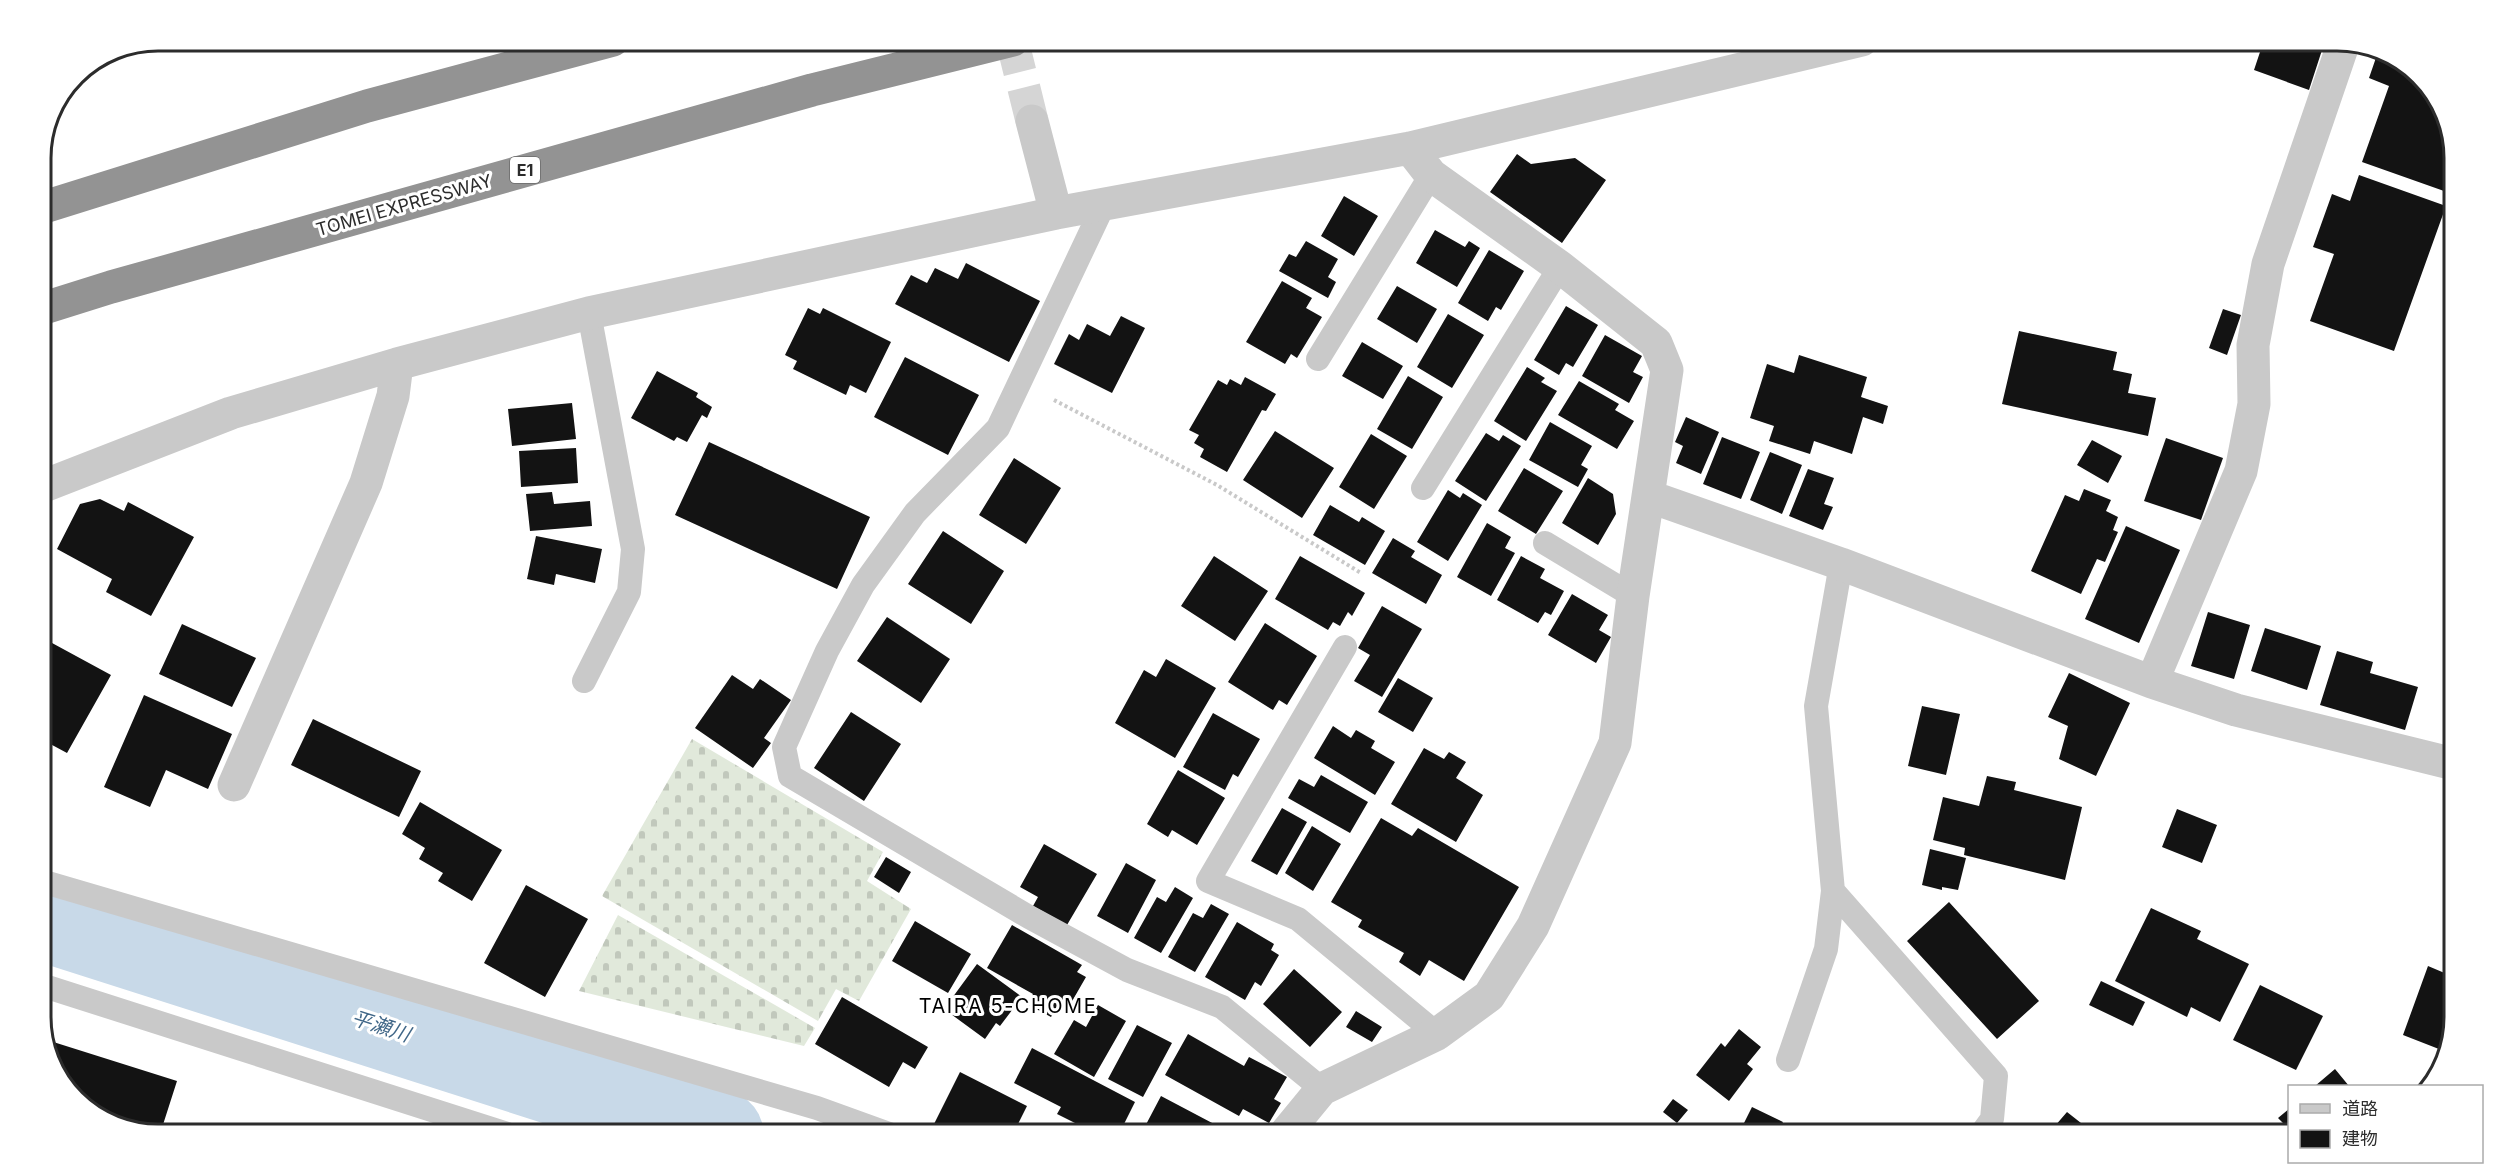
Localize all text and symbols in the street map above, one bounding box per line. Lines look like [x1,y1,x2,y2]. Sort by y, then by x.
road number: E1 [510,157,540,183]
street label: TOMEI EXPRESSWAY [314,170,494,240]
district label: TAIRA 5-CHOME [919,994,1097,1018]
water label: 平瀬川 [349,1005,415,1047]
legend [2288,1085,2483,1163]
text: 道路 [2342,1098,2378,1119]
text: 建物 [2342,1128,2378,1149]

